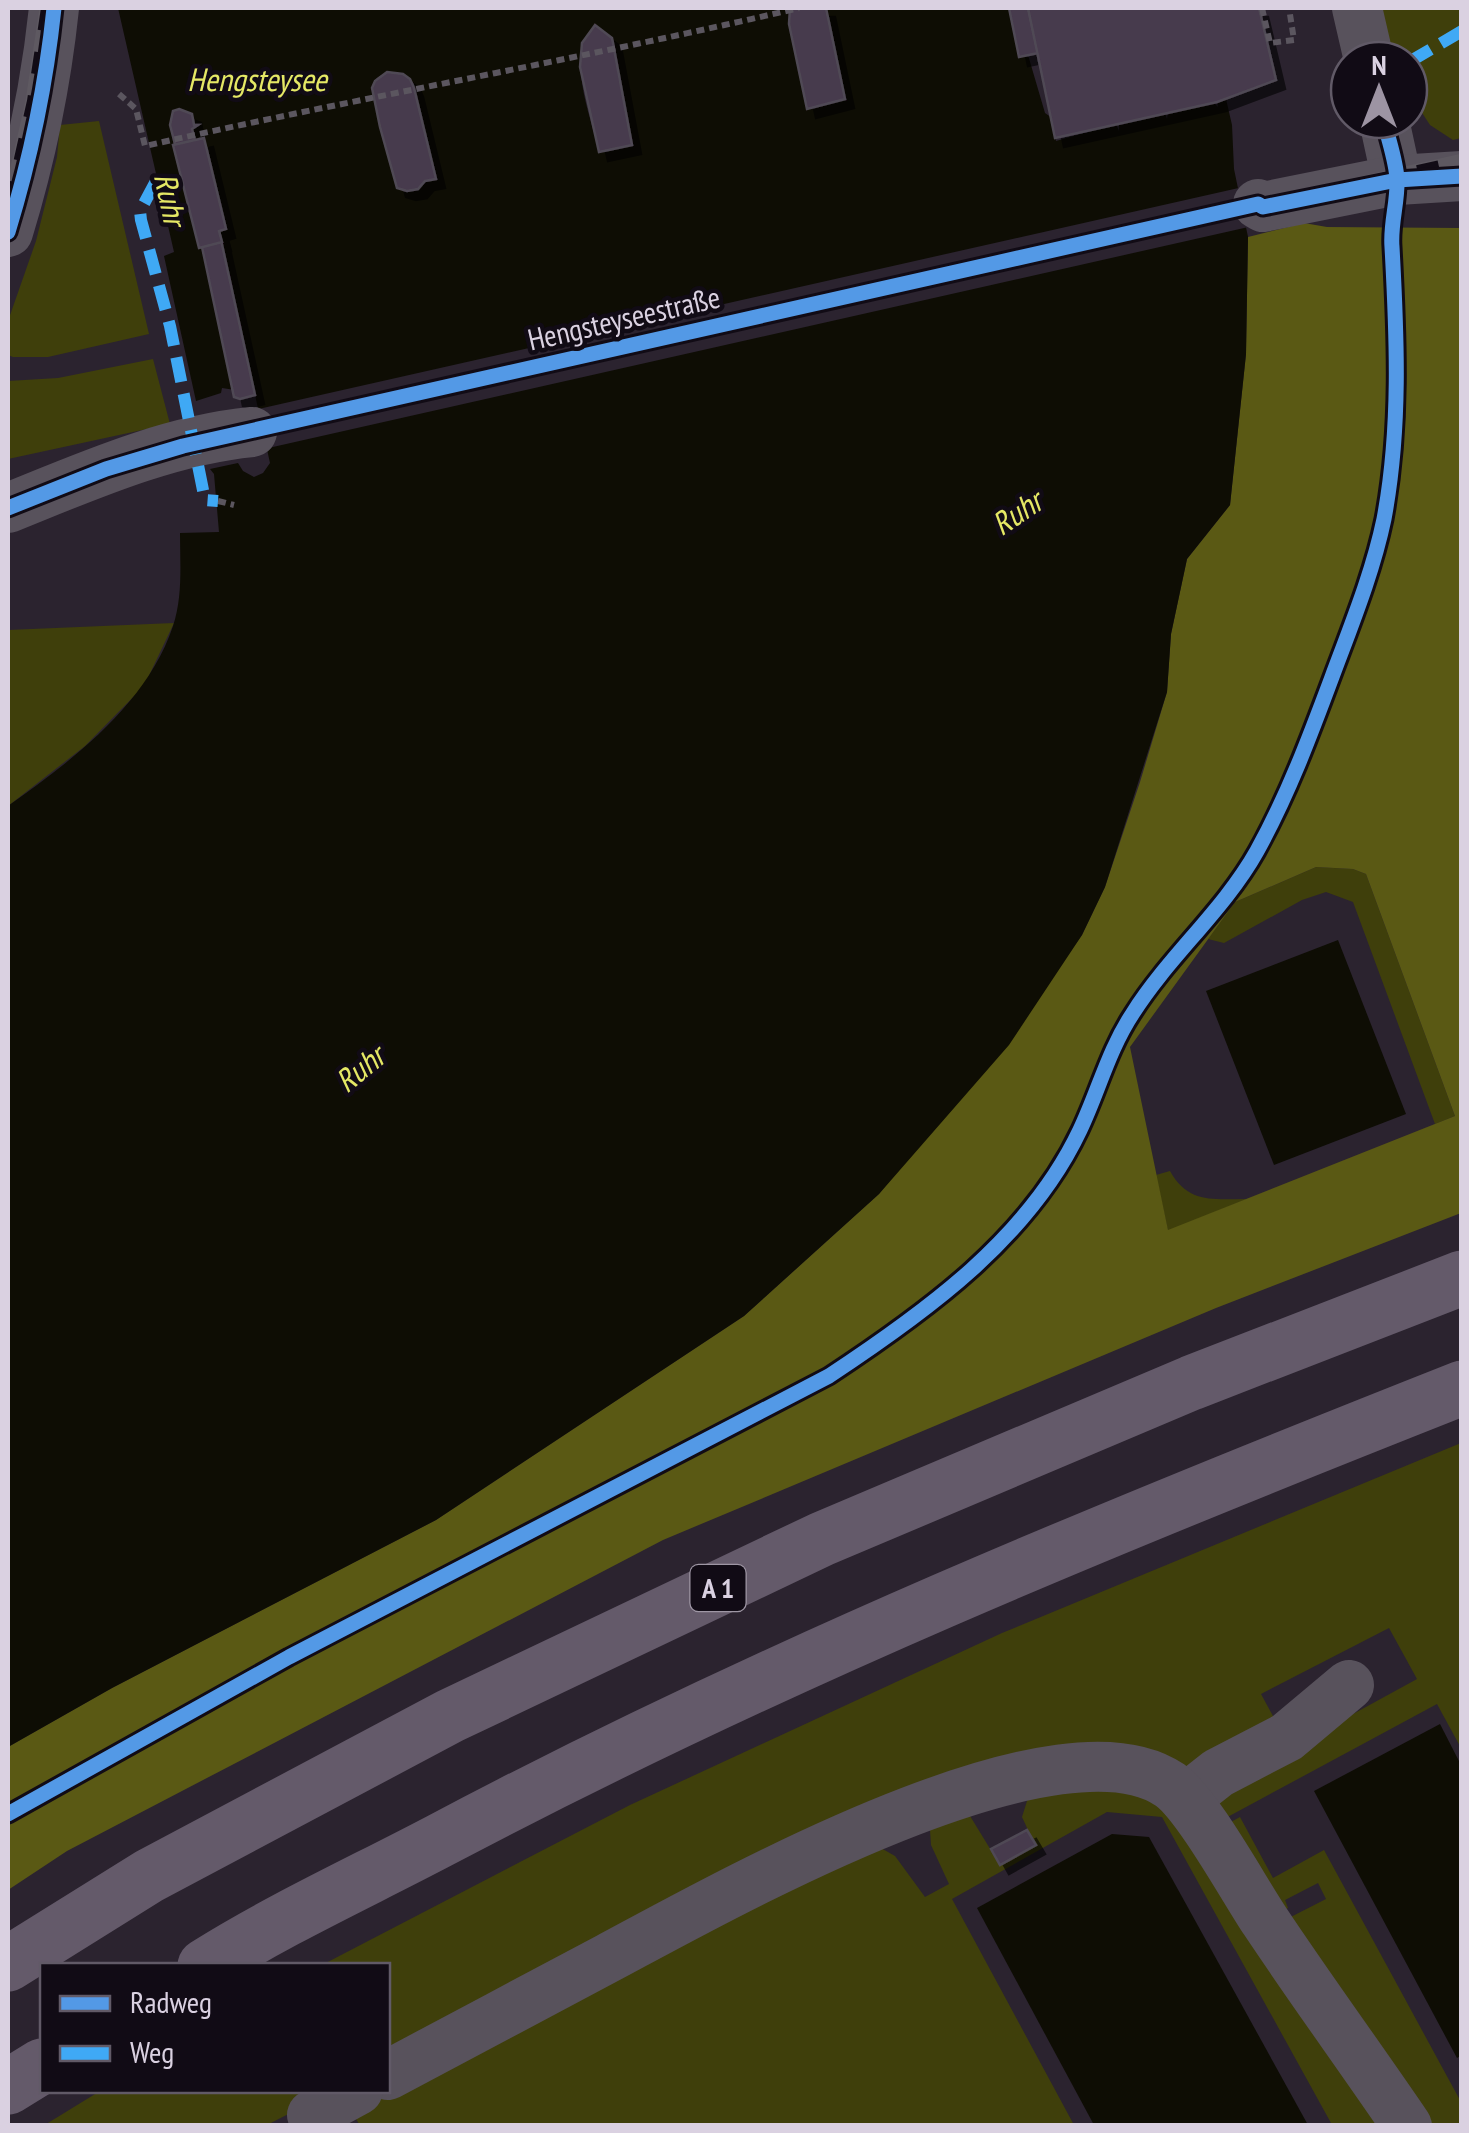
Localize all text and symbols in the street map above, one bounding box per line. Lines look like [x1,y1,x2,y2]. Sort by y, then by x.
north arrow [1329,40,1429,140]
text: N [1371,46,1387,83]
water label: Hengsteysee [187,58,328,100]
water label: Ruhr [145,169,198,233]
street label: Hengsteyseestraße [524,276,724,359]
water label: Ruhr [983,478,1053,544]
water label: Ruhr [326,1033,396,1101]
road number: A 1 [690,1565,746,1611]
legend [40,1963,390,2093]
text: Radweg [130,1982,212,2021]
text: Weg [130,2032,174,2071]

